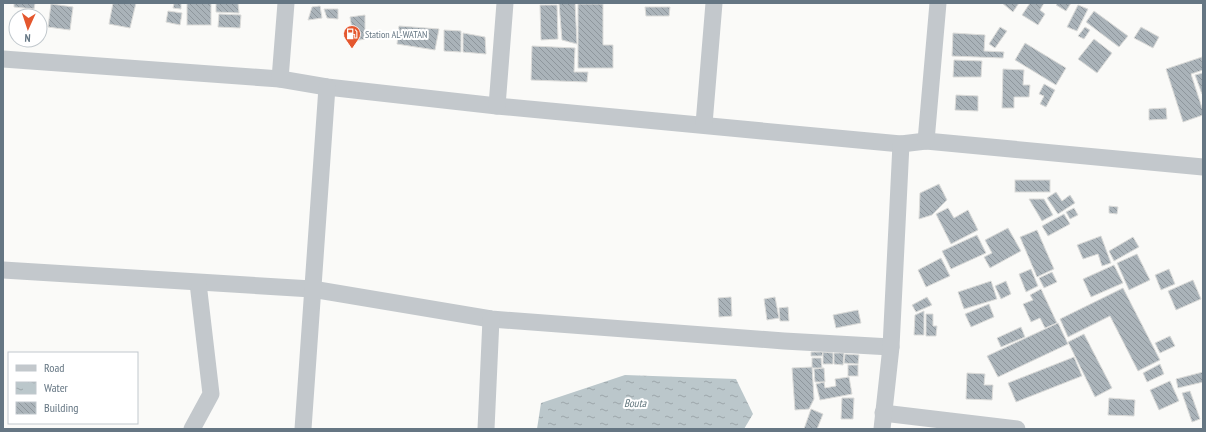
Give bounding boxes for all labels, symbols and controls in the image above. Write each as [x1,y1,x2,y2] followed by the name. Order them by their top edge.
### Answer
[8,8,48,48] north arrow
[342,24,362,49] fuel station icon: Station AL-WATAN
[365,28,427,41] place label: Station AL-WATAN
[24,31,31,45] text: N
[8,352,138,424] legend
[44,360,64,375] text: Road
[44,380,69,395] text: Water
[624,396,647,410] water label: Bouta
[44,400,79,415] text: Building

